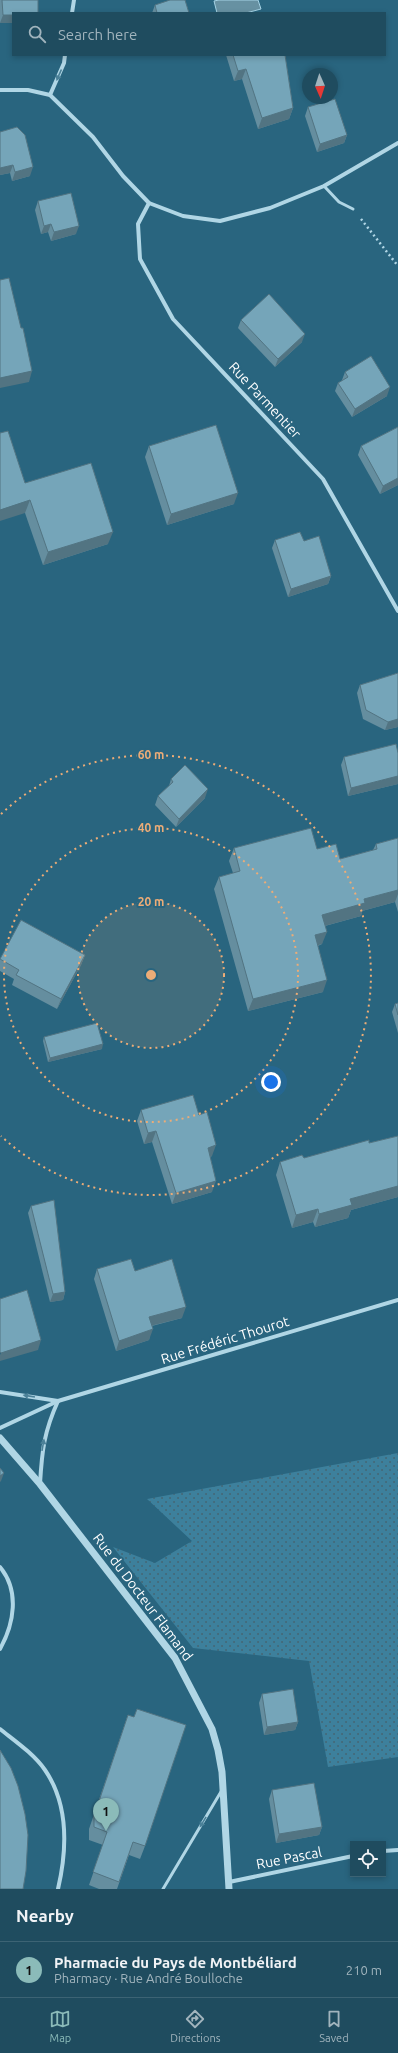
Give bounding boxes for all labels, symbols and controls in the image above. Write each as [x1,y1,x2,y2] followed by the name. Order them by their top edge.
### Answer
[12,12,386,56] search box
[26,23,48,45] icon: search
[58,26,137,43] text: Search here
[302,68,338,104] north arrow
[56,70,62,81] one-way arrow
[226,359,305,442] street label: Rue Parmentier
[138,748,164,761] text: 60 m
[138,821,164,834] text: 40 m
[138,895,164,908] text: 20 m
[144,968,158,982] centre of rings
[261,1072,281,1092] your location
[159,1313,291,1367] street label: Rue Frédéric Thourot
[23,1393,35,1399] one-way arrow
[41,1439,47,1452] one-way arrow
[90,1530,196,1664] street label: Rue du Docteur Flamand
[93,1798,119,1831] pin: 1
[199,1816,206,1828] one-way arrow
[350,1841,386,1877] map controls
[350,1841,386,1877] button: locate
[255,1844,323,1872] street label: Rue Pascal
[16,1906,74,1925] text: Nearby
[54,1954,297,1971] text: Pharmacie du Pays de Montbéliard
[25,1963,33,1977] text: 1
[346,1963,382,1977] text: 210 m
[54,1971,243,1985] text: Pharmacy · Rue André Boulloche
[49,2008,71,2044] tab: Map
[170,2008,221,2044] tab: Directions
[319,2008,349,2044] tab: Saved

